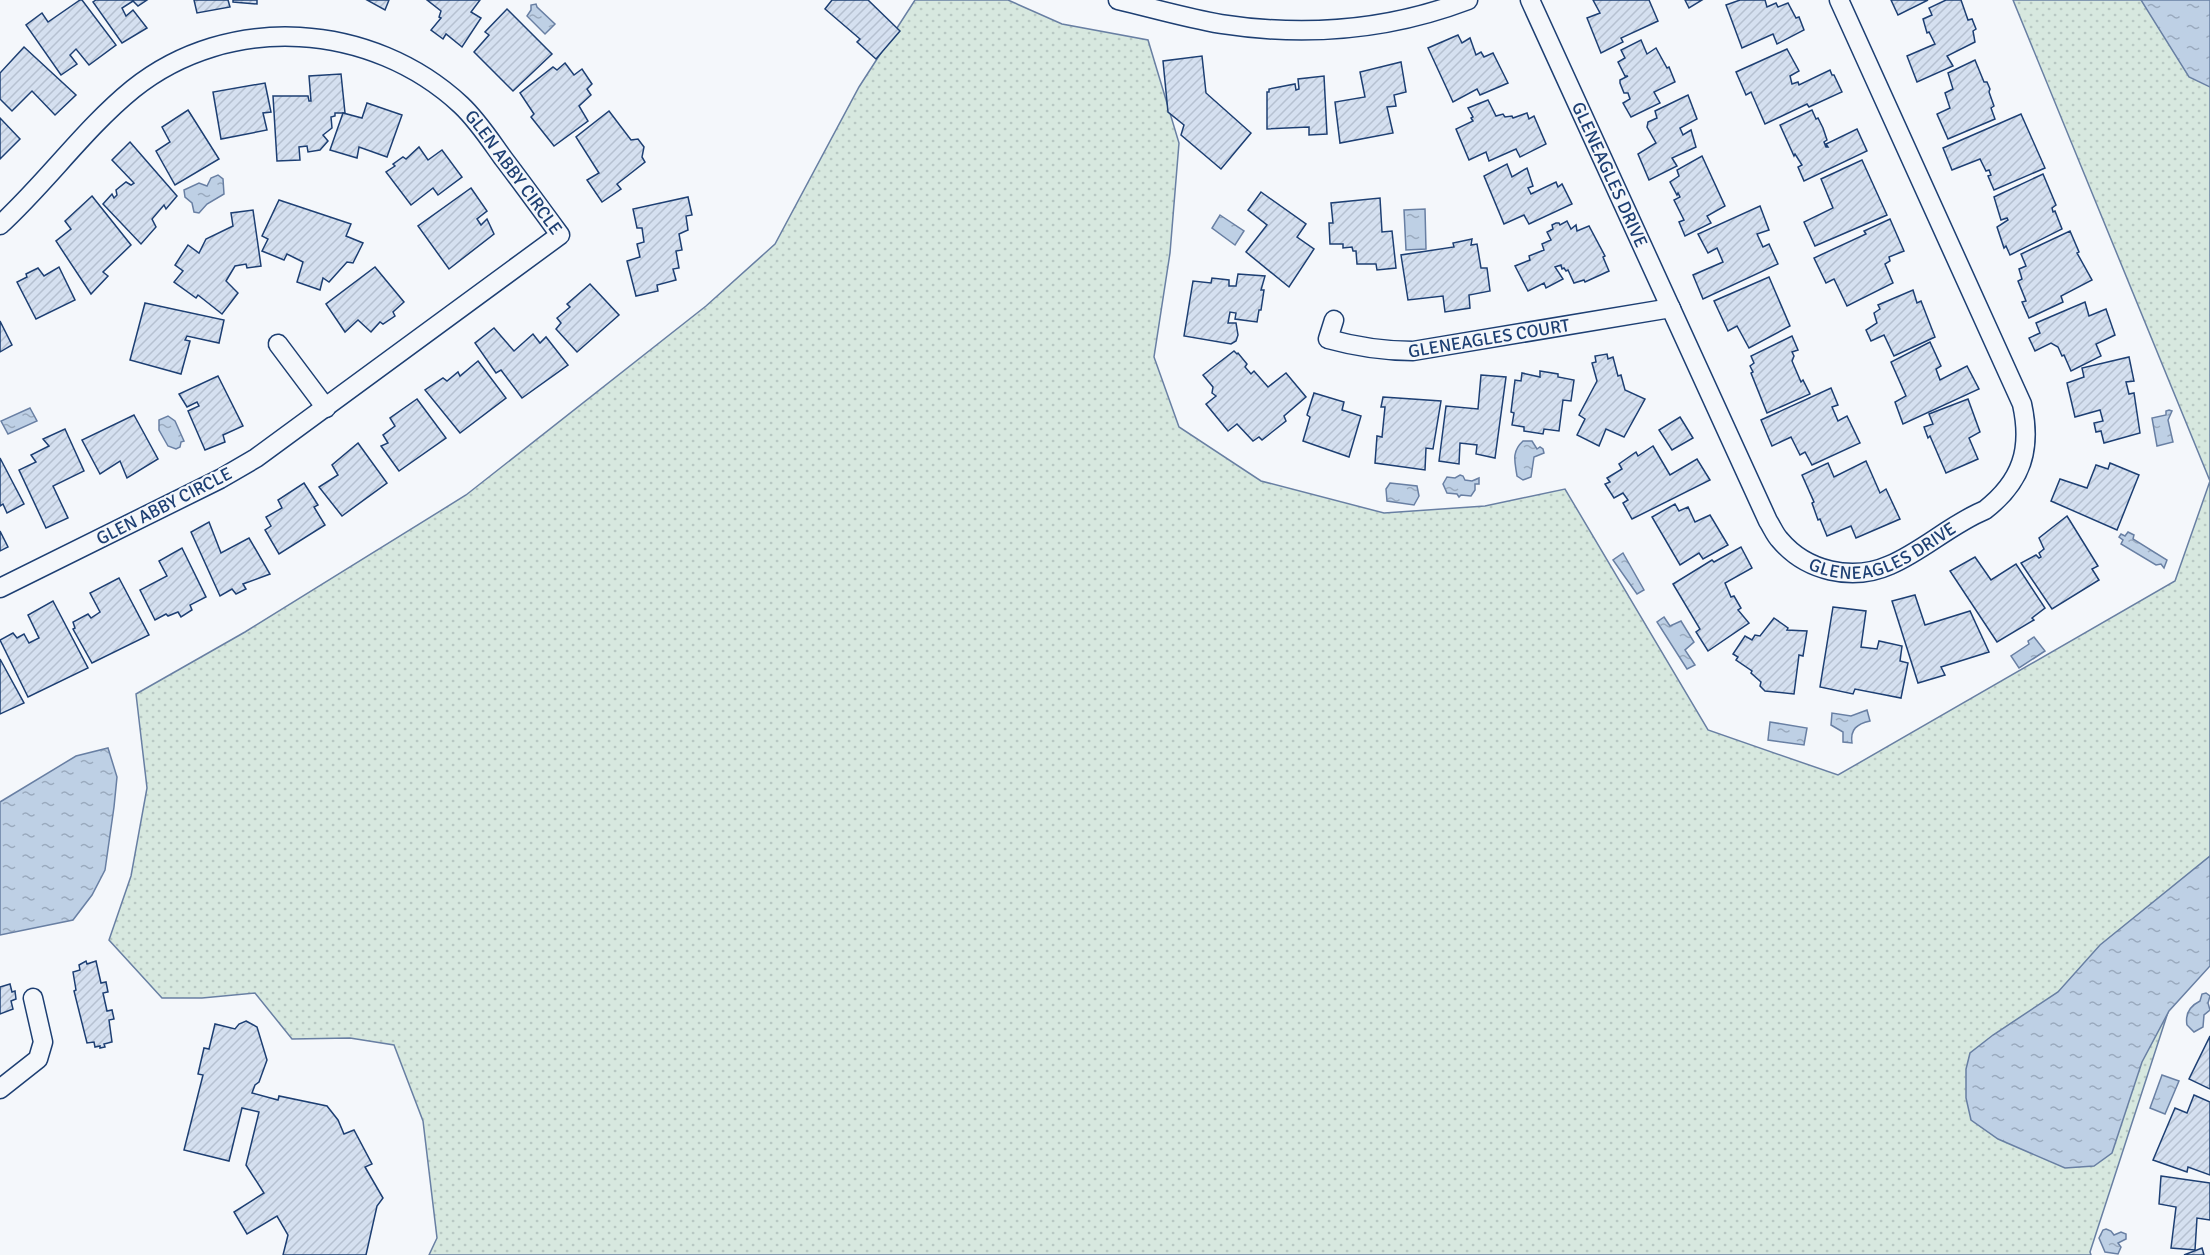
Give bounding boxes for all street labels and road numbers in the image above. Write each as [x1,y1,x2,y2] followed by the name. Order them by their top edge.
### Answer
[1567,98,1653,251] street label: GLENEAGLES DRIVE
[460,105,567,239] street label: GLEN ABBY CIRCLE
[1407,314,1571,363] street label: GLENEAGLES COURT
[92,462,236,550] street label: GLEN ABBY CIRCLE
[1805,517,1960,584] street label: GLENEAGLES DRIVE

